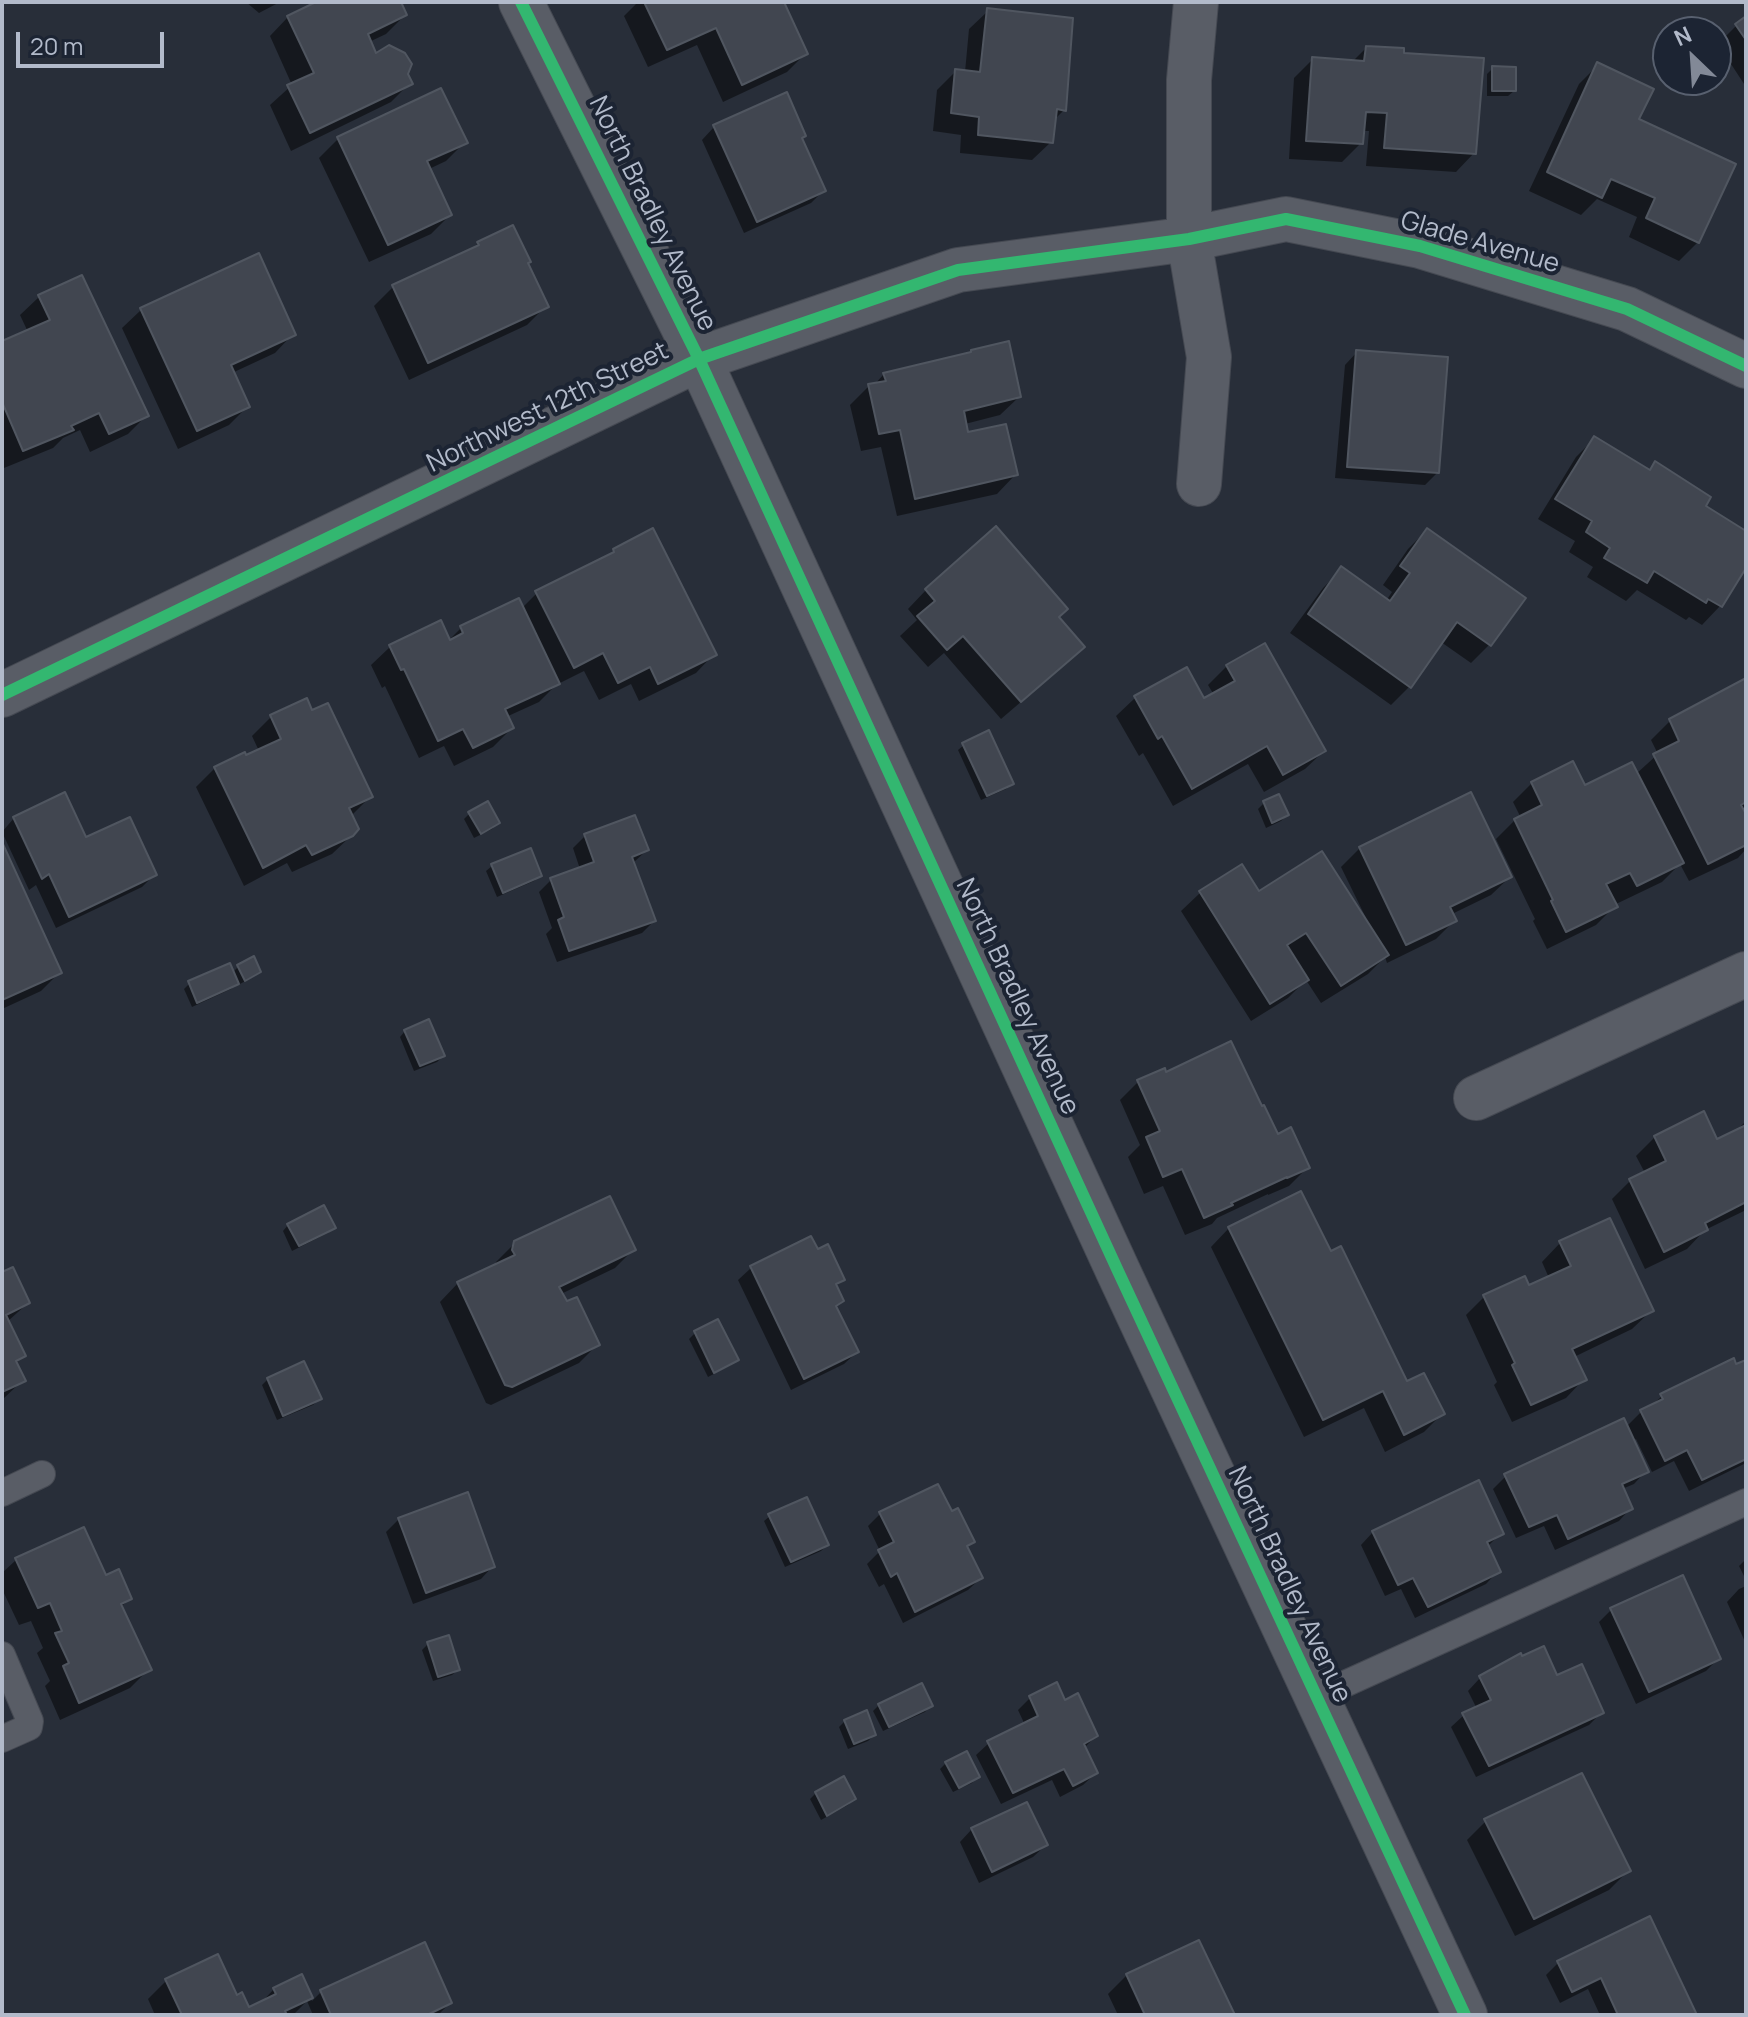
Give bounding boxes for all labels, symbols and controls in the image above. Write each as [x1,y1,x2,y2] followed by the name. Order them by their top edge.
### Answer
[20,16,168,66] scale bar
[1652,16,1732,96] north arrow
[1669,19,1696,53] text: N
[30,29,83,62] text: 20 m
[582,92,722,336] street label: North Bradley Avenue
[1397,205,1563,281] street label: Glade Avenue
[422,336,674,480] street label: Northwest 12th Street
[949,874,1085,1120] street label: North Bradley Avenue
[1221,1462,1357,1708] street label: North Bradley Avenue

